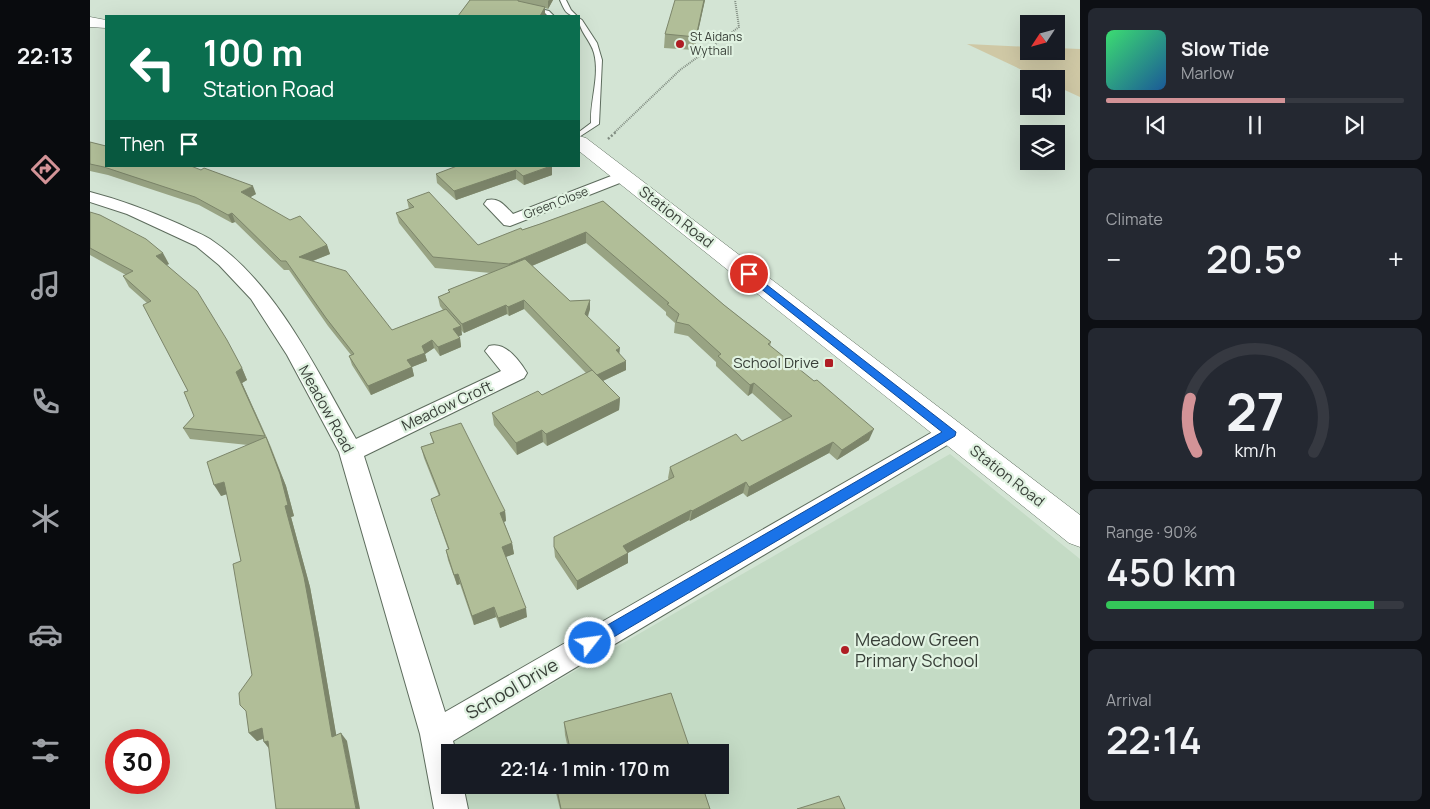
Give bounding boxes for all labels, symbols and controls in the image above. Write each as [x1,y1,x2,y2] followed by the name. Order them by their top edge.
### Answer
[1020,15,1065,60] north arrow
[1020,15,1065,170] map controls
[690,28,742,59] place label: St Aidans Wythall
[203,29,303,77] text: 100 m
[120,35,185,100] icon: left
[1181,36,1269,62] text: Slow Tide
[674,38,686,50] marker: St Aidans Wythall
[17,41,73,71] text: 22:13
[1181,62,1234,84] text: Marlow
[1020,70,1065,115] button: sound
[203,74,334,104] text: Station Road
[1142,111,1170,139] icon: previous
[1241,111,1269,139] icon: pause
[1340,111,1368,139] icon: next
[1020,125,1065,170] button: layers
[175,130,203,158] icon: arrive
[120,131,165,157] text: Then
[28,152,63,187] icon: directions
[635,181,718,252] street label: Station Road
[521,182,591,223] street label: Green Close
[1106,208,1163,230] text: Climate
[1206,232,1303,284] text: 20.5°
[1106,240,1121,278] text: −
[1388,240,1404,278] text: +
[728,253,770,295] pin
[735,260,763,288] icon: arrive
[28,268,63,303] icon: music
[733,352,819,373] place label: School Drive
[823,357,835,369] marker: School Drive
[294,361,359,456] street label: Meadow Road
[398,375,496,436] street label: Meadow Croft
[1226,376,1284,447] text: 27
[28,384,63,419] icon: phone
[1234,438,1276,462] text: km/h
[966,440,1049,511] street label: Station Road
[28,501,63,536] icon: climate
[1106,521,1197,543] text: Range · 90%
[1106,545,1237,597] text: 450 km
[563,616,615,668] position arrow
[28,617,63,652] icon: car
[855,627,979,672] place label: Meadow Green Primary School
[839,644,851,656] marker: Meadow Green Primary School
[461,652,562,724] street label: School Drive
[1106,689,1152,711] text: Arrival
[1106,713,1202,765] text: 22:14
[105,729,170,794] speed limit sign: 30
[28,733,63,768] icon: filters
[501,756,669,782] text: 22:14 · 1 min · 170 m

